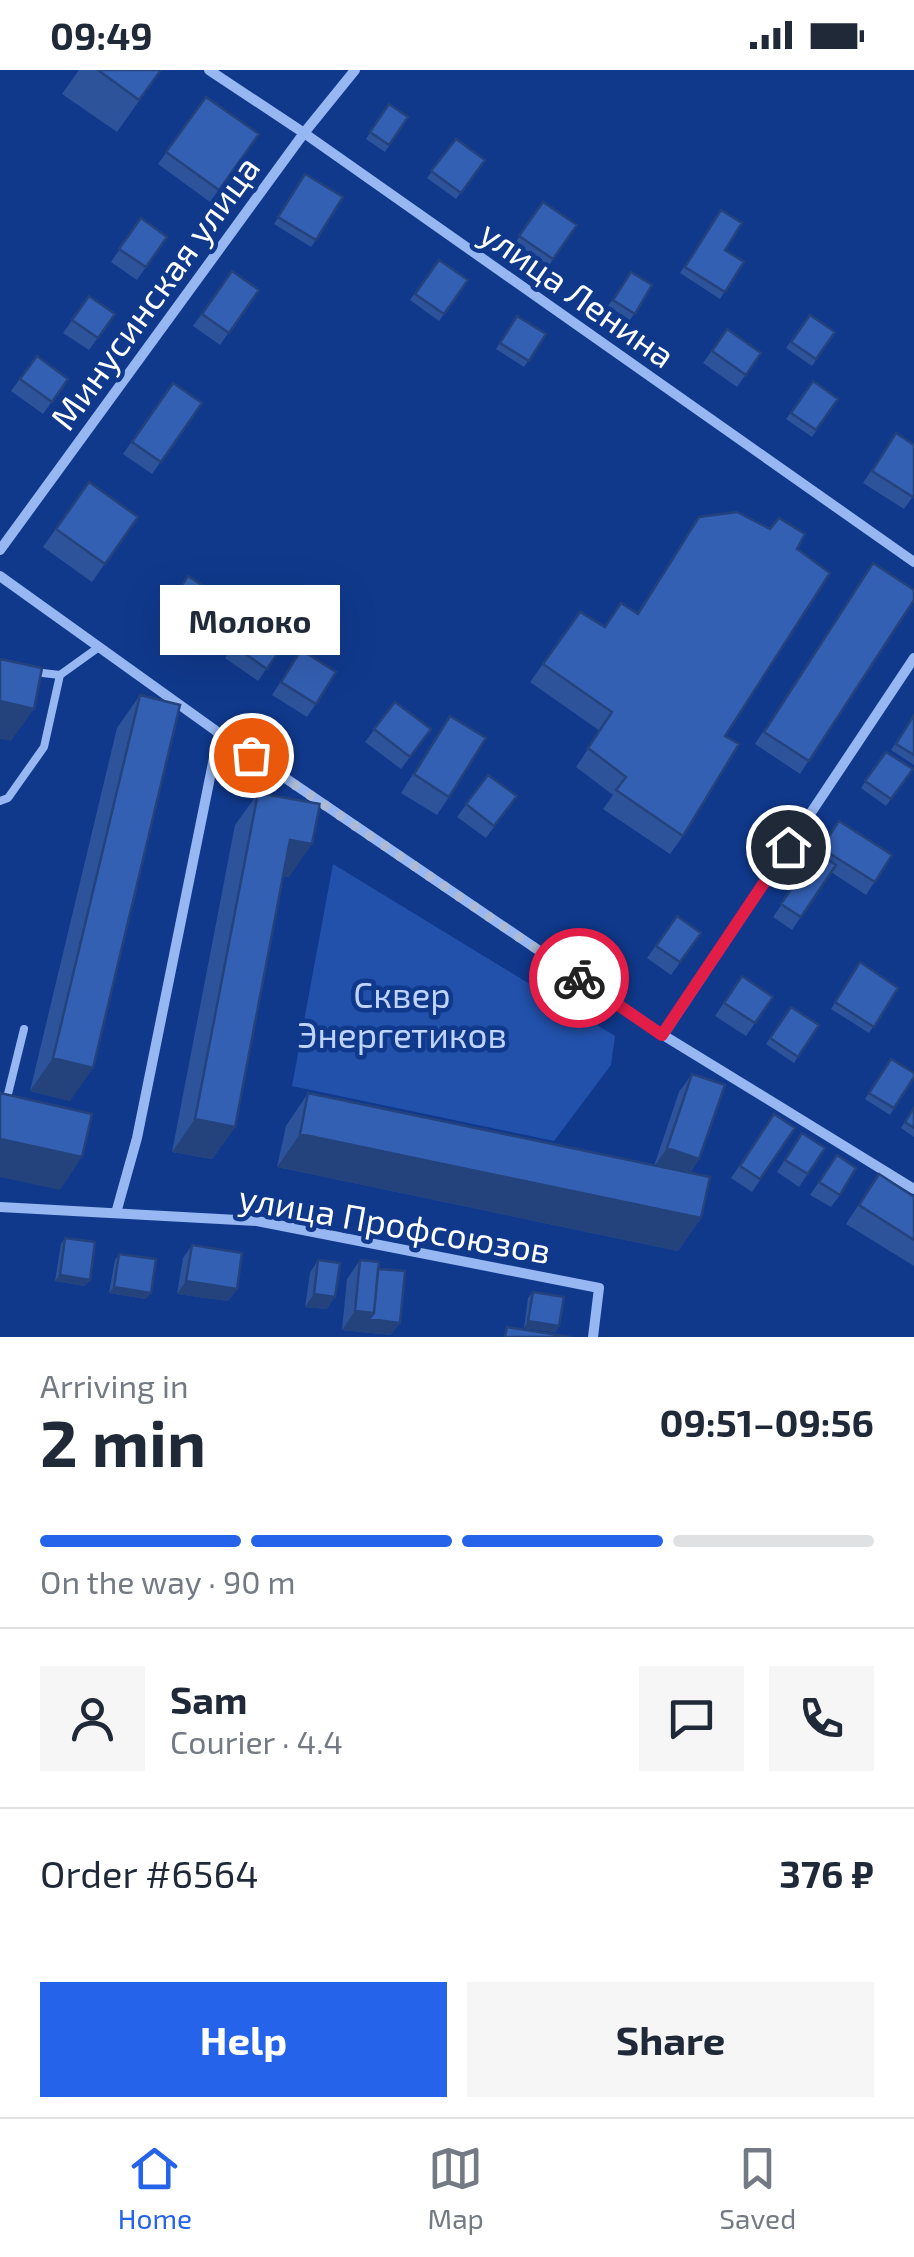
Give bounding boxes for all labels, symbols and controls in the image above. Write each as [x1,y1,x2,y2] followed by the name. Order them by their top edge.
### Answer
[50,12,153,58] text: 09:49
[41,147,268,438] street label: Минусинская улица
[472,210,683,376] street label: улица Ленина
[161,585,341,655] callout: Молоко
[189,601,311,639] text: Молоко
[209,713,294,798] pin
[224,728,279,783] icon: bag
[746,805,831,890] pin
[761,820,816,875] icon: home
[529,928,629,1028] courier
[552,951,607,1006] icon: bike
[297,973,507,1055] park label: Сквер Энергетиков
[236,1175,554,1272] street label: улица Профсоюзов
[40,1366,189,1404] text: Arriving in
[660,1399,874,1445] text: 09:51–09:56
[40,1402,206,1480] text: 2 min
[40,1562,296,1600] text: On the way · 90 m
[40,1666,145,1771] button: person
[639,1666,744,1771] button: chat
[769,1666,874,1771] button: phone
[170,1676,247,1722] text: Sam
[170,1722,343,1760] text: Courier · 4.4
[40,1850,259,1896] text: Order #6564
[779,1850,874,1896] text: 376 ₽
[40,1982,447,2097] button: Help
[467,1982,874,2097] button: Share
[118,2141,192,2235] tab: Home
[428,2141,484,2235] tab: Map
[719,2141,796,2235] tab: Saved

